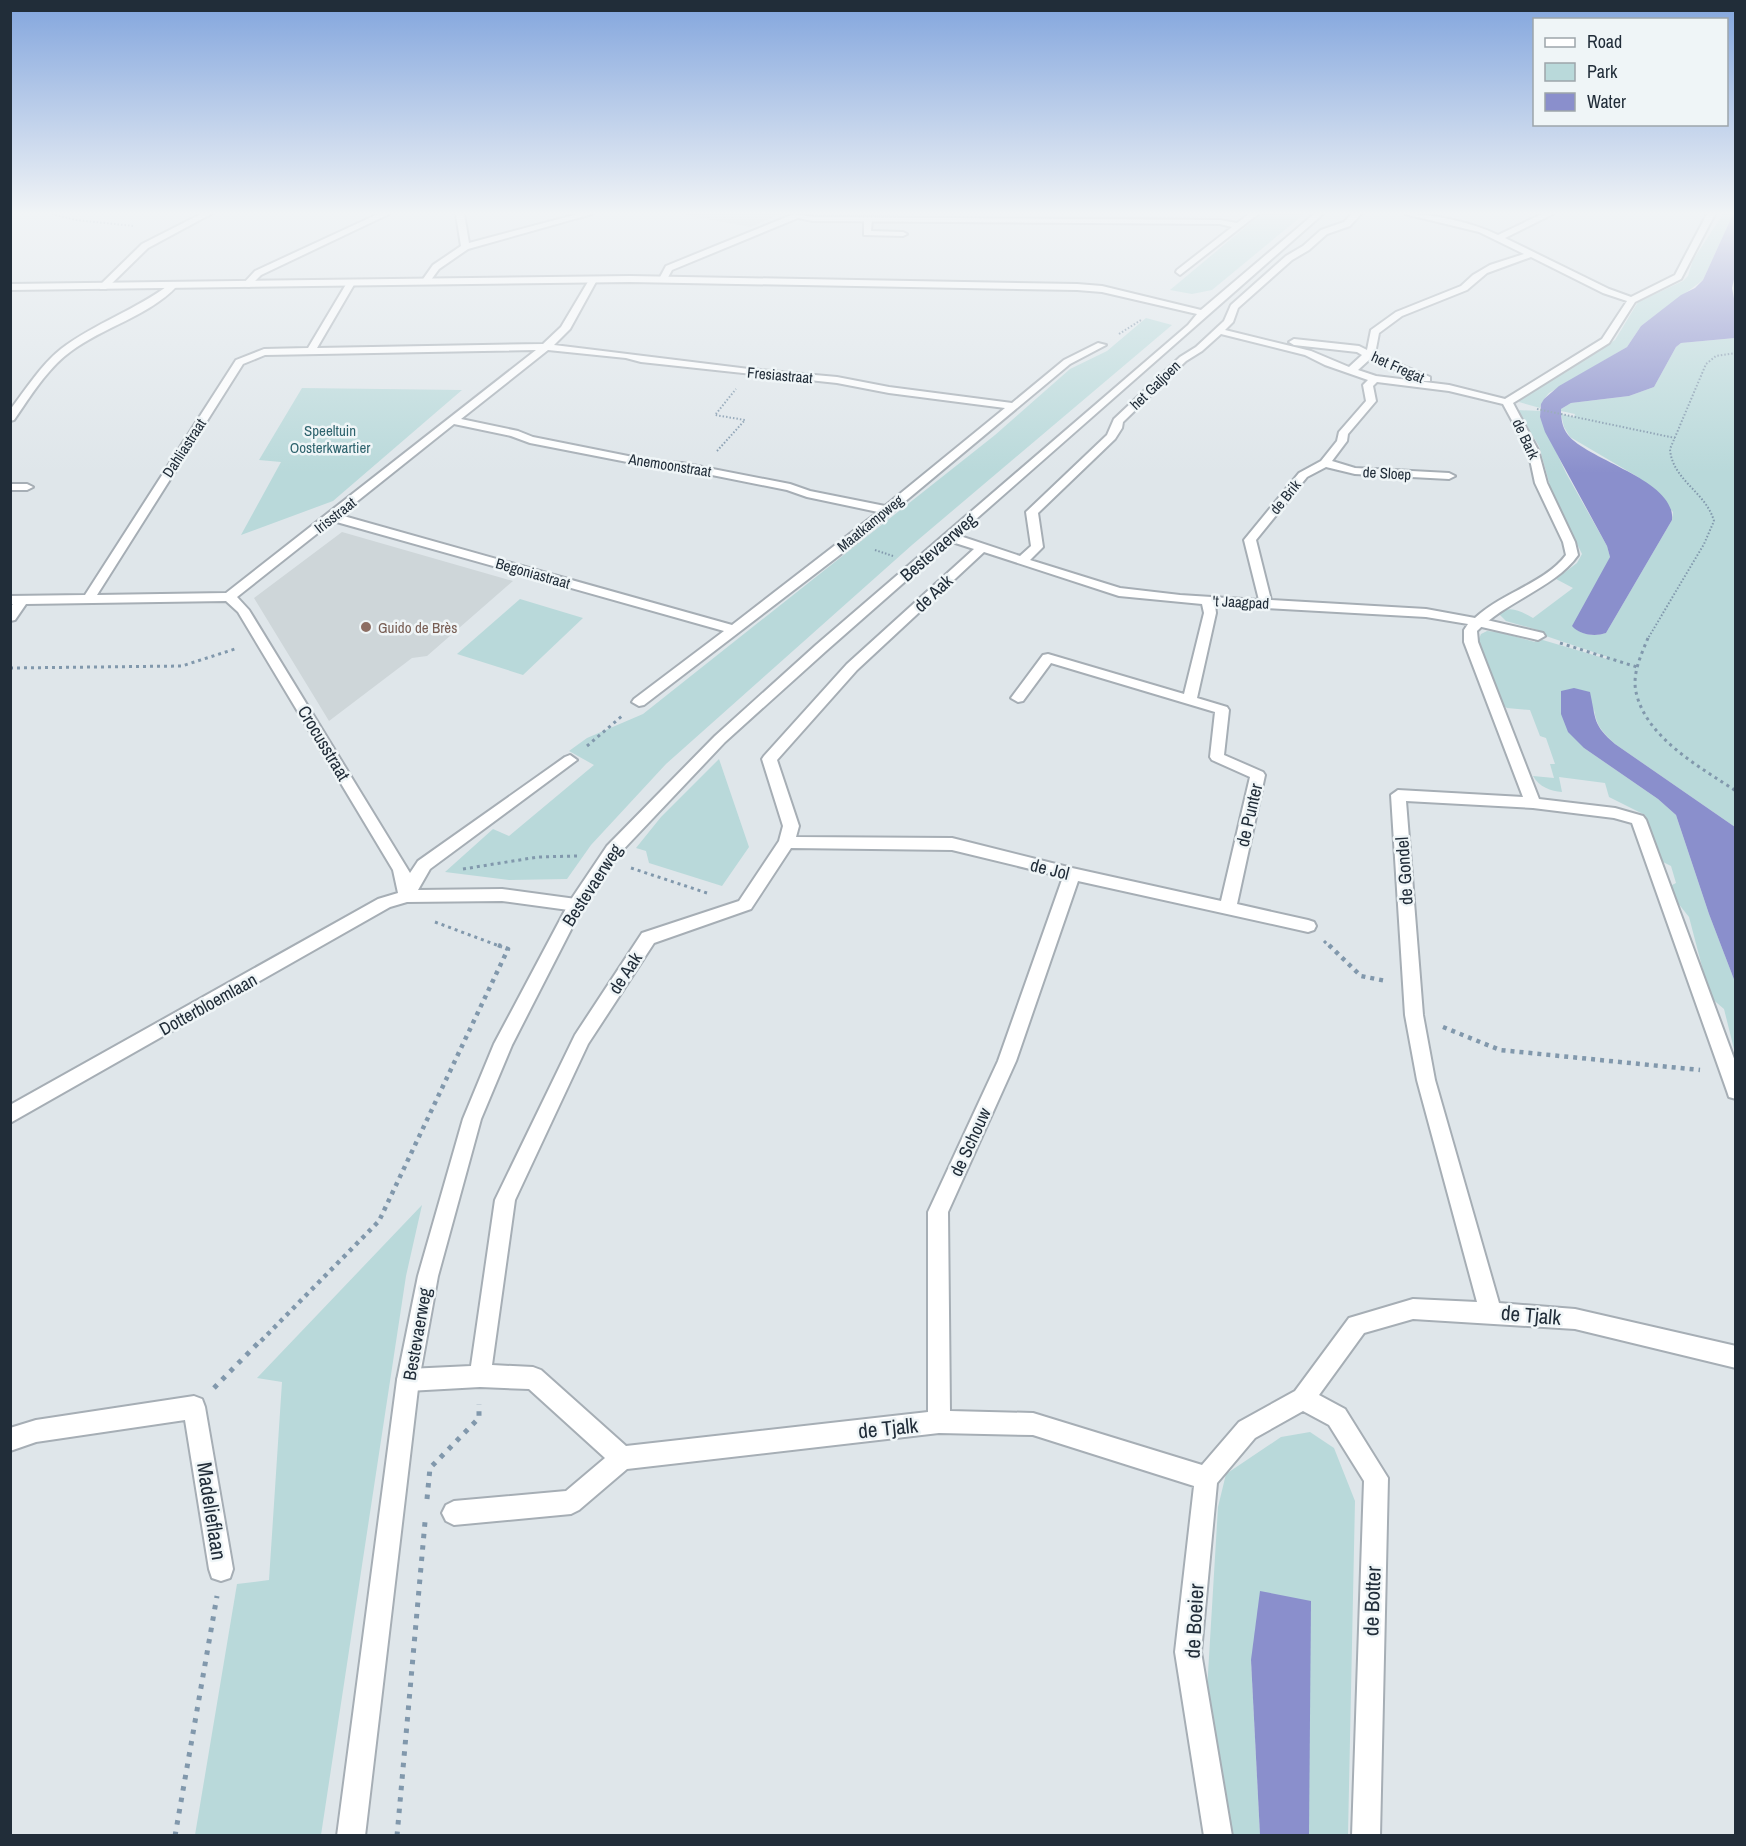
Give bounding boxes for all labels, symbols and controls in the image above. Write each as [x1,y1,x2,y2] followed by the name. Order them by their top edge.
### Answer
[1533,18,1728,126] legend
[1587,29,1622,54] text: Road
[1587,59,1618,84] text: Park
[1587,89,1626,114] text: Water
[1368,346,1428,388] street label: het Fregat
[1125,356,1185,414] street label: het Galjoen
[746,362,814,388] street label: Fresiastraat
[157,414,211,482] street label: Dahliastraat
[1508,415,1545,463] street label: de Bark
[290,420,370,458] park label: Speeltuin Oosterkwartier
[626,448,713,482] street label: Anemoonstraat
[1362,461,1412,485] street label: de Sloep
[1265,475,1306,519] street label: de Brik
[832,490,908,556] street label: Maatkampweg
[310,492,361,538] street label: Irisstraat
[895,506,982,587] street label: Bestevaerweg
[493,552,573,594] street label: Begoniastraat
[908,568,958,618] street label: de Aak
[1212,590,1270,614] street label: 't Jaagpad
[378,617,457,638] place label: Guido de Brès
[359,620,373,634] marker: Guido de Brès
[292,701,356,785] street label: Crocusstraat
[1230,781,1268,849] street label: de Punter
[1389,836,1419,906] street label: de Gondel
[556,838,628,931] street label: Bestevaerweg
[1028,852,1072,886] street label: de Jol
[602,947,648,999] street label: de Aak
[155,967,261,1041] street label: Dotterbloemlaan
[943,1103,997,1180] street label: de Schouw
[397,1285,438,1382] street label: Bestevaerweg
[1500,1298,1563,1332] street label: de Tjalk
[857,1410,920,1446] street label: de Tjalk
[190,1460,234,1562] street label: Madelieflaan
[1356,1565,1388,1636] street label: de Botter
[1178,1583,1210,1659] street label: de Boeier

